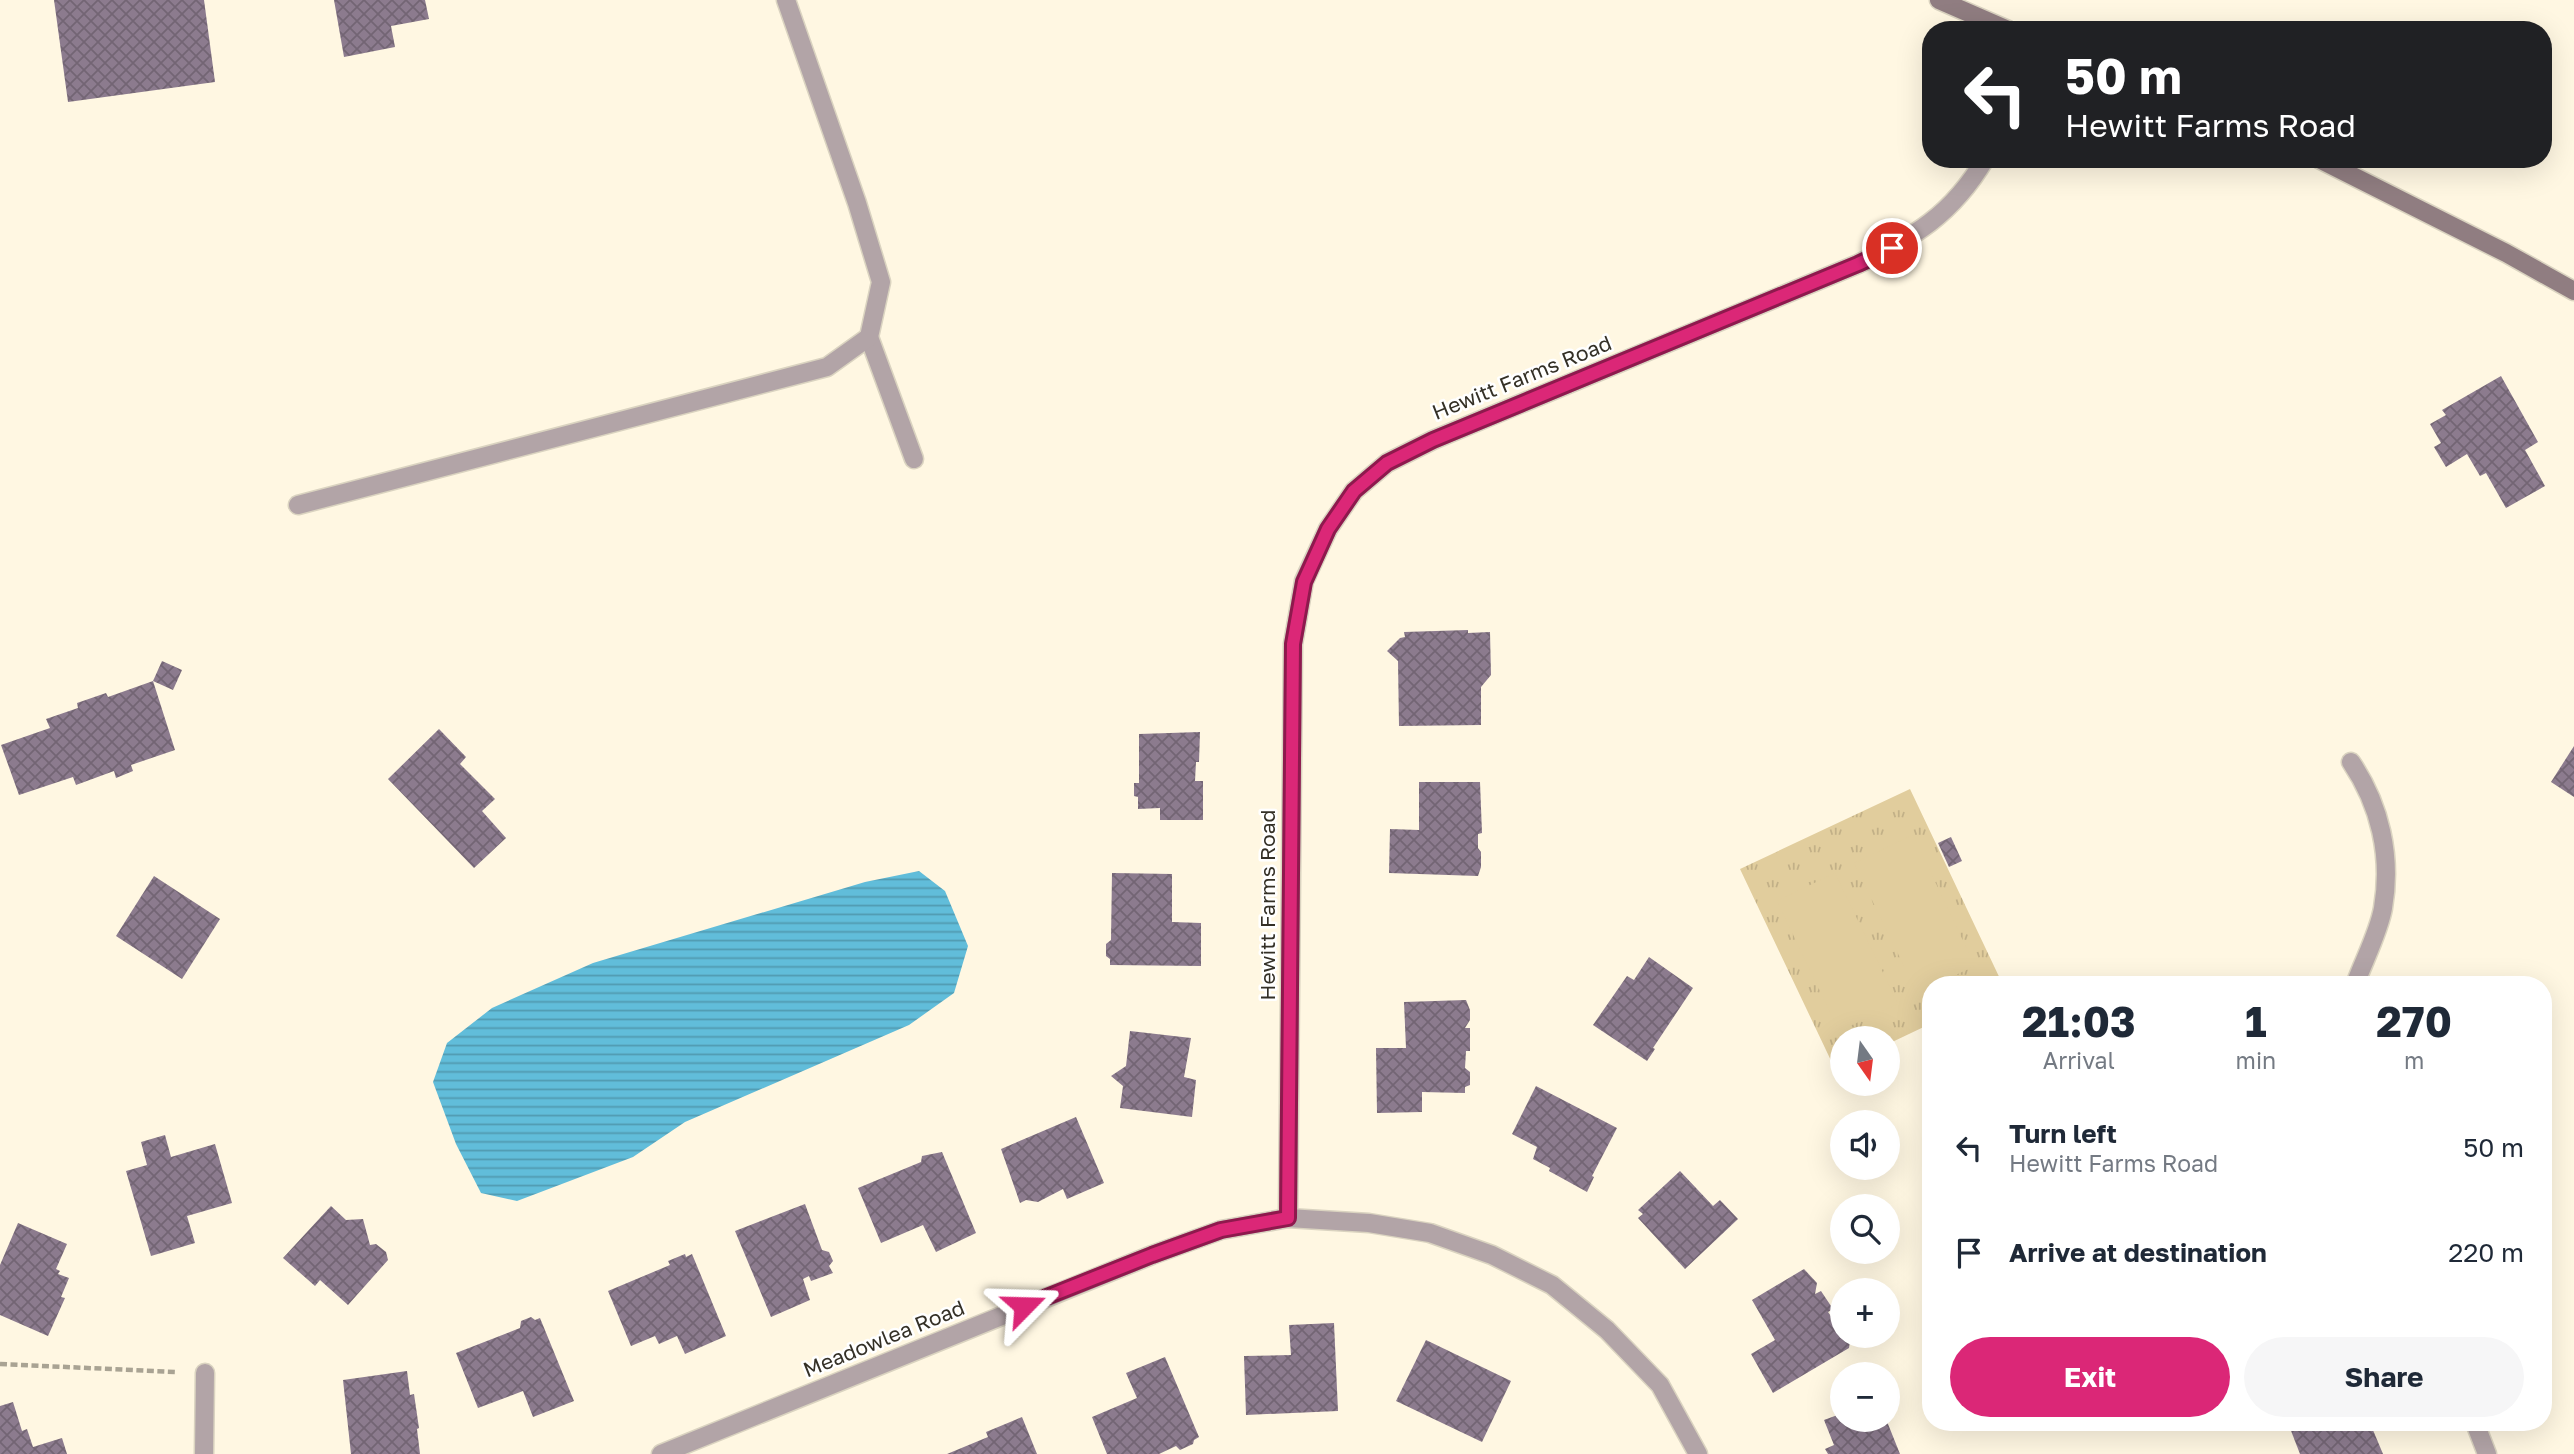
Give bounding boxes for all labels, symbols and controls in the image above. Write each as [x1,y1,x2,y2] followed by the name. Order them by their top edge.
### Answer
[2065,46,2182,105] text: 50 m
[1950,49,2041,140] icon: left
[2065,106,2356,144] text: Hewitt Farms Road
[1862,218,1922,278] pin
[1873,229,1911,267] icon: arrive
[1428,329,1615,425] street label: Hewitt Farms Road
[1254,810,1280,1000] street label: Hewitt Farms Road
[2022,996,2136,1046] text: 21:03
[2245,996,2267,1046] text: 1
[2376,996,2452,1046] text: 270
[1830,1026,1900,1096] north arrow
[1830,1026,1900,1432] map controls
[2043,1046,2115,1074] text: Arrival
[2236,1046,2276,1074] text: min
[2404,1046,2424,1074] text: m
[1830,1110,1900,1180] button: sound
[2009,1118,2117,1149] text: Turn left
[1950,1129,1988,1167] icon: left
[2463,1132,2524,1163] text: 50 m
[2009,1149,2218,1177] text: Hewitt Farms Road
[1830,1194,1900,1264] button: search
[1950,1234,1988,1272] icon: arrive
[2009,1237,2267,1268] text: Arrive at destination
[2448,1237,2524,1268] text: 220 m
[987,1269,1061,1343] position arrow
[1830,1278,1900,1348] button: +
[799,1294,968,1382] street label: Meadowlea Road
[1950,1337,2230,1417] button: Exit
[2244,1337,2524,1417] button: Share
[1830,1362,1900,1432] button: −

